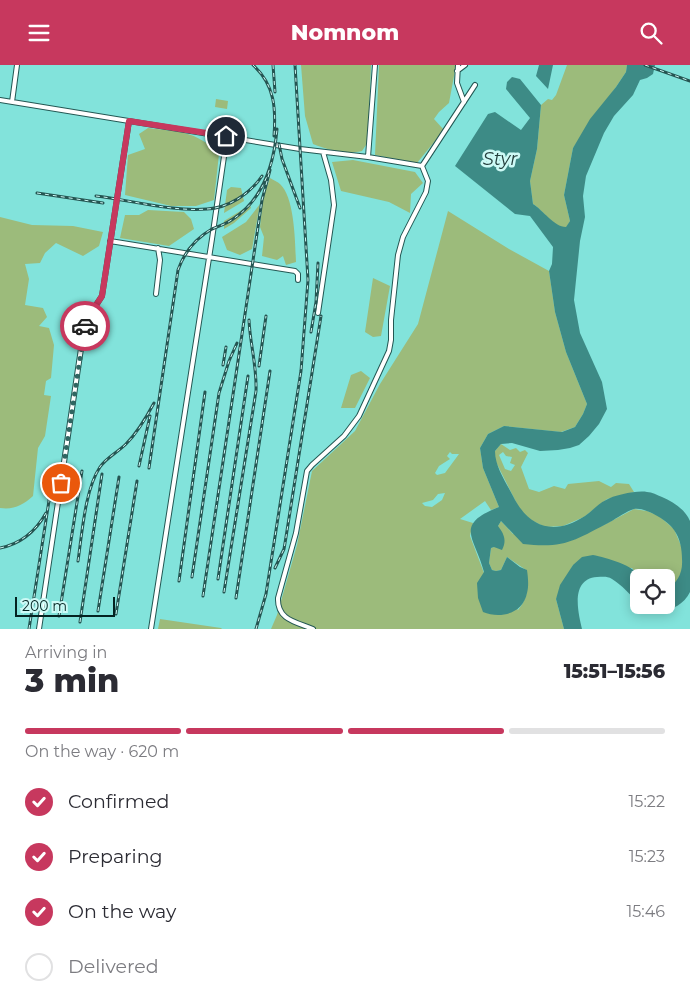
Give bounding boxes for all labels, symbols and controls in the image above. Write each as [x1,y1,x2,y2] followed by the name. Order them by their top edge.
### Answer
[25,19,53,47] icon: menu
[291,19,399,46] text: Nomnom
[637,19,665,47] icon: search
[205,115,247,157] pin
[212,122,240,150] icon: home
[483,148,518,170] water label: Styr
[60,301,110,351] courier
[71,312,99,340] icon: car
[40,462,82,504] pin
[47,469,75,497] icon: bag
[630,569,675,614] map controls
[630,569,675,614] button: locate
[15,594,115,617] scale bar
[22,597,67,615] text: 200 m
[25,643,107,662] text: Arriving in
[564,660,665,683] text: 15:51–15:56
[25,661,119,700] text: 3 min
[25,742,179,761] text: On the way · 620 m
[25,788,53,816] icon: check
[68,790,169,813] text: Confirmed
[629,792,665,811] text: 15:22
[25,843,53,871] icon: check
[68,845,163,868] text: Preparing
[629,847,665,866] text: 15:23
[25,898,53,926] icon: check
[68,900,176,923] text: On the way
[626,902,665,921] text: 15:46
[68,955,159,978] text: Delivered

